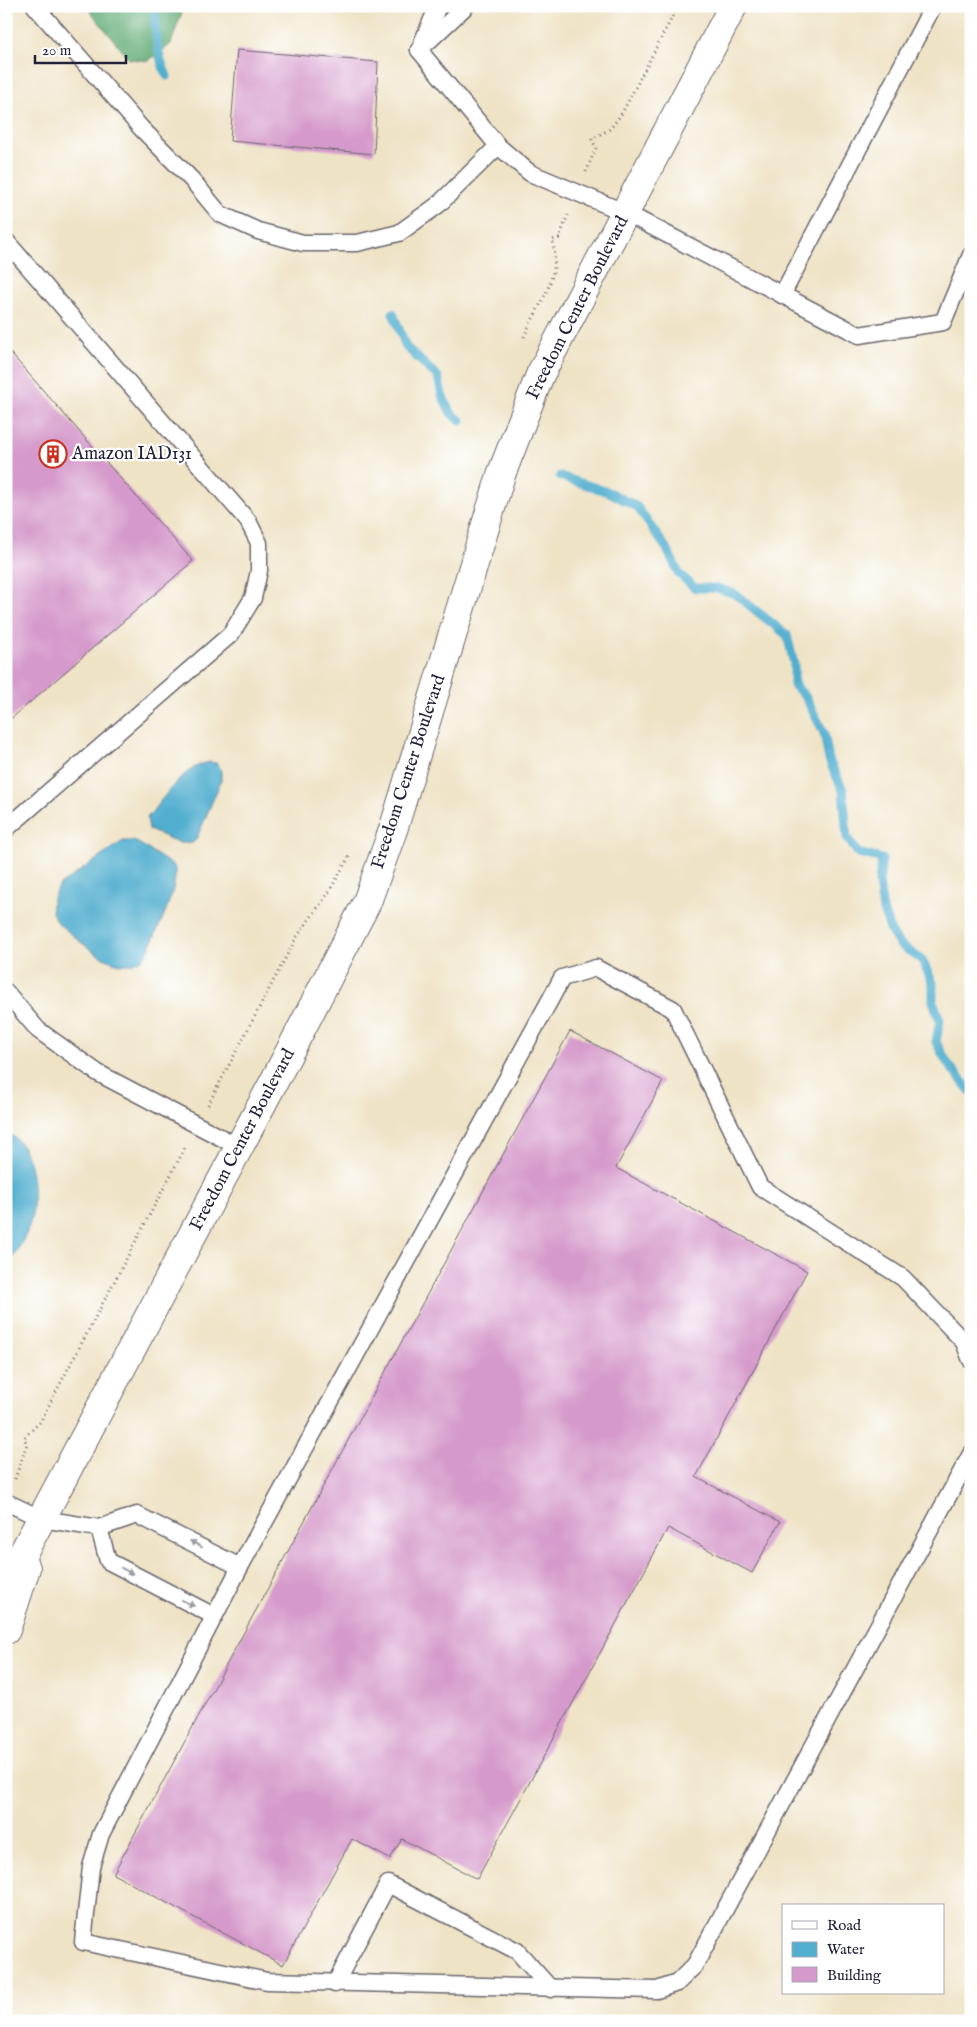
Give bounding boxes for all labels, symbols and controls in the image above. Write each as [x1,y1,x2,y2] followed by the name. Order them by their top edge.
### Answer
[35,32,126,64] scale bar
[42,41,72,60] text: 20 m
[522,212,635,404] street label: Freedom Center Boulevard
[38,439,68,469] building icon: Amazon IAD131
[71,443,192,466] place label: Amazon IAD131
[367,672,451,872] street label: Freedom Center Boulevard
[185,1045,301,1235] street label: Freedom Center Boulevard
[189,1540,204,1548] one-way arrow
[121,1567,134,1576] one-way arrow
[181,1599,195,1607] one-way arrow
[782,1904,944,1994] legend
[827,1916,862,1935] text: Road
[827,1940,865,1959] text: Water
[827,1966,882,1985] text: Building

